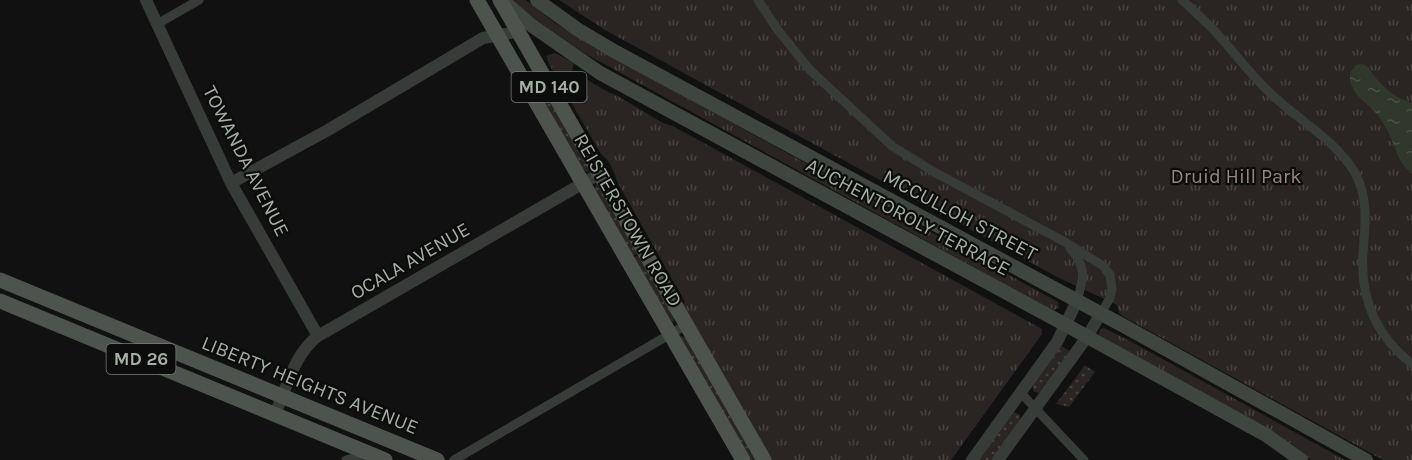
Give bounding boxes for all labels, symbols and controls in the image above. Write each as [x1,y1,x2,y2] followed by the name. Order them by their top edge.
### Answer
[512,72,586,102] road number: MD 140
[198,82,294,240] street label: TOWANDA AVENUE
[569,129,687,311] street label: REISTERSTOWN ROAD
[802,153,1014,281] street label: AUCHENTOROLY TERRACE
[879,165,1041,265] street label: MCCULLOH STREET
[1171,165,1301,188] park label: Druid Hill Park
[346,218,474,304] street label: OCALA AVENUE
[198,331,422,439] street label: LIBERTY HEIGHTS AVENUE
[106,344,176,374] road number: MD 26

